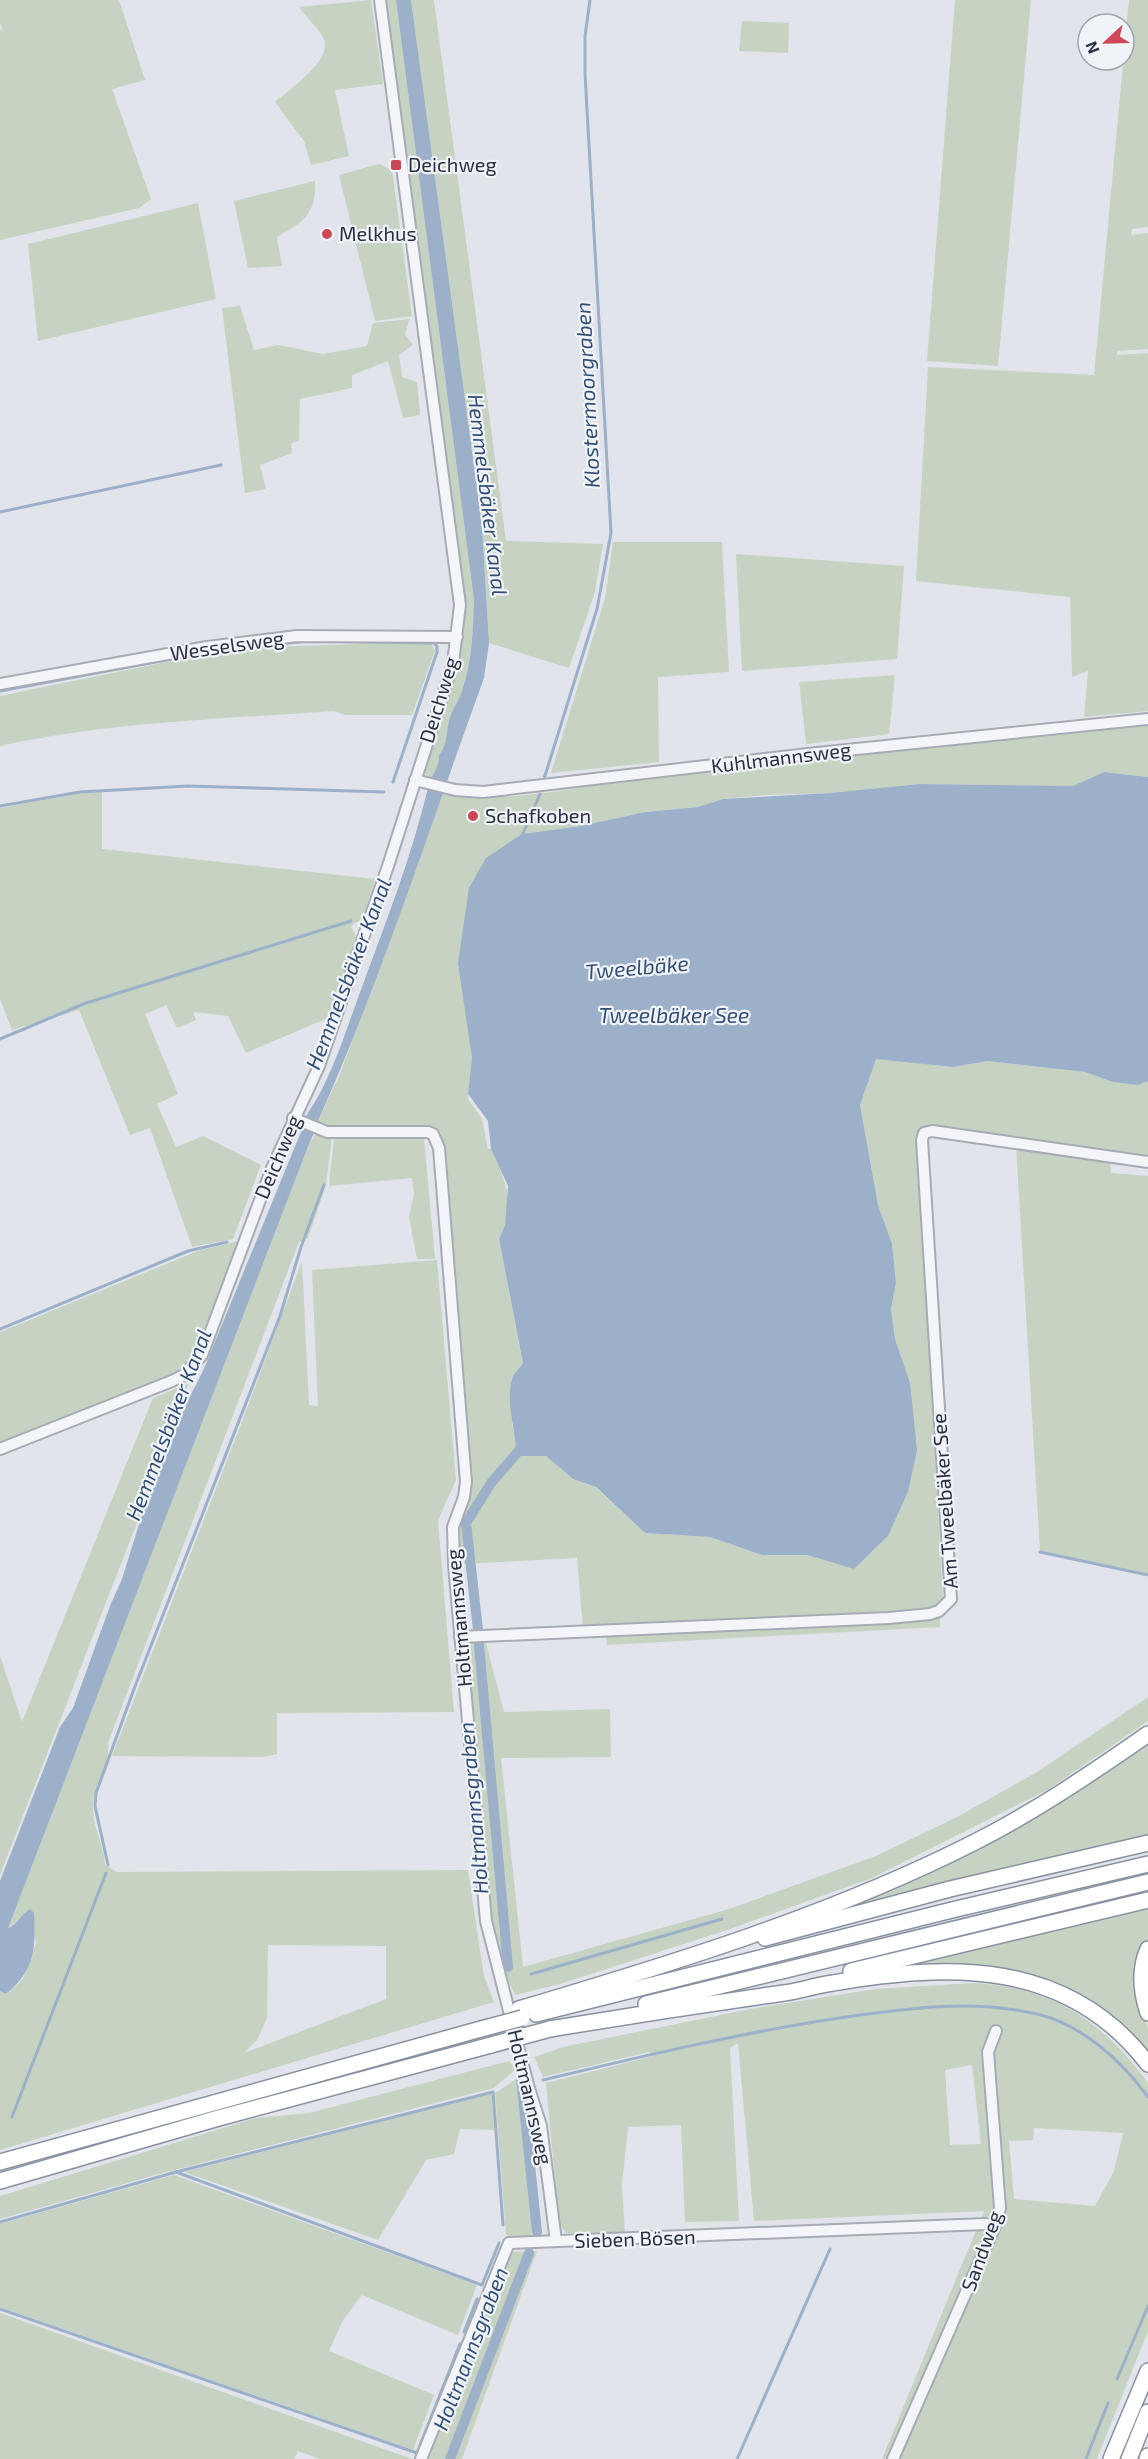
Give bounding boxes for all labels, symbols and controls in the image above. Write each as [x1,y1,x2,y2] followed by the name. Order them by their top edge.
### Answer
[1076,12,1136,72] north arrow
[1081,39,1103,57] text: N
[408,152,497,176] place label: Deichweg
[389,158,403,172] marker: Deichweg
[339,221,417,245] place label: Melkhus
[320,227,334,241] marker: Melkhus
[569,301,604,489] water label: Klostermoorgraben
[464,392,513,597] water label: Hemmelsbäker Kanal
[168,625,285,665] street label: Wesselsweg
[414,654,462,746] street label: Deichweg
[709,737,852,778] street label: Kuhlmannsweg
[485,803,591,827] place label: Schafkoben
[466,809,480,823] marker: Schafkoben
[300,874,396,1073] water label: Hemmelsbäker Kanal
[584,950,690,983] water label: Tweelbäke
[599,1002,749,1027] water label: Tweelbäker See
[249,1111,305,1202] street label: Deichweg
[120,1325,216,1524] water label: Hemmelsbäker Kanal
[926,1413,962,1590] street label: Am Tweelbäker See
[440,1548,476,1688] street label: Holtmannsweg
[453,1721,492,1895] water label: Holtmannsgraben
[504,2027,558,2167] street label: Holtmannsweg
[955,2207,1007,2294] street label: Sandweg
[574,2224,696,2252] street label: Sieben Bösen
[427,2263,512,2434] water label: Holtmannsgraben

